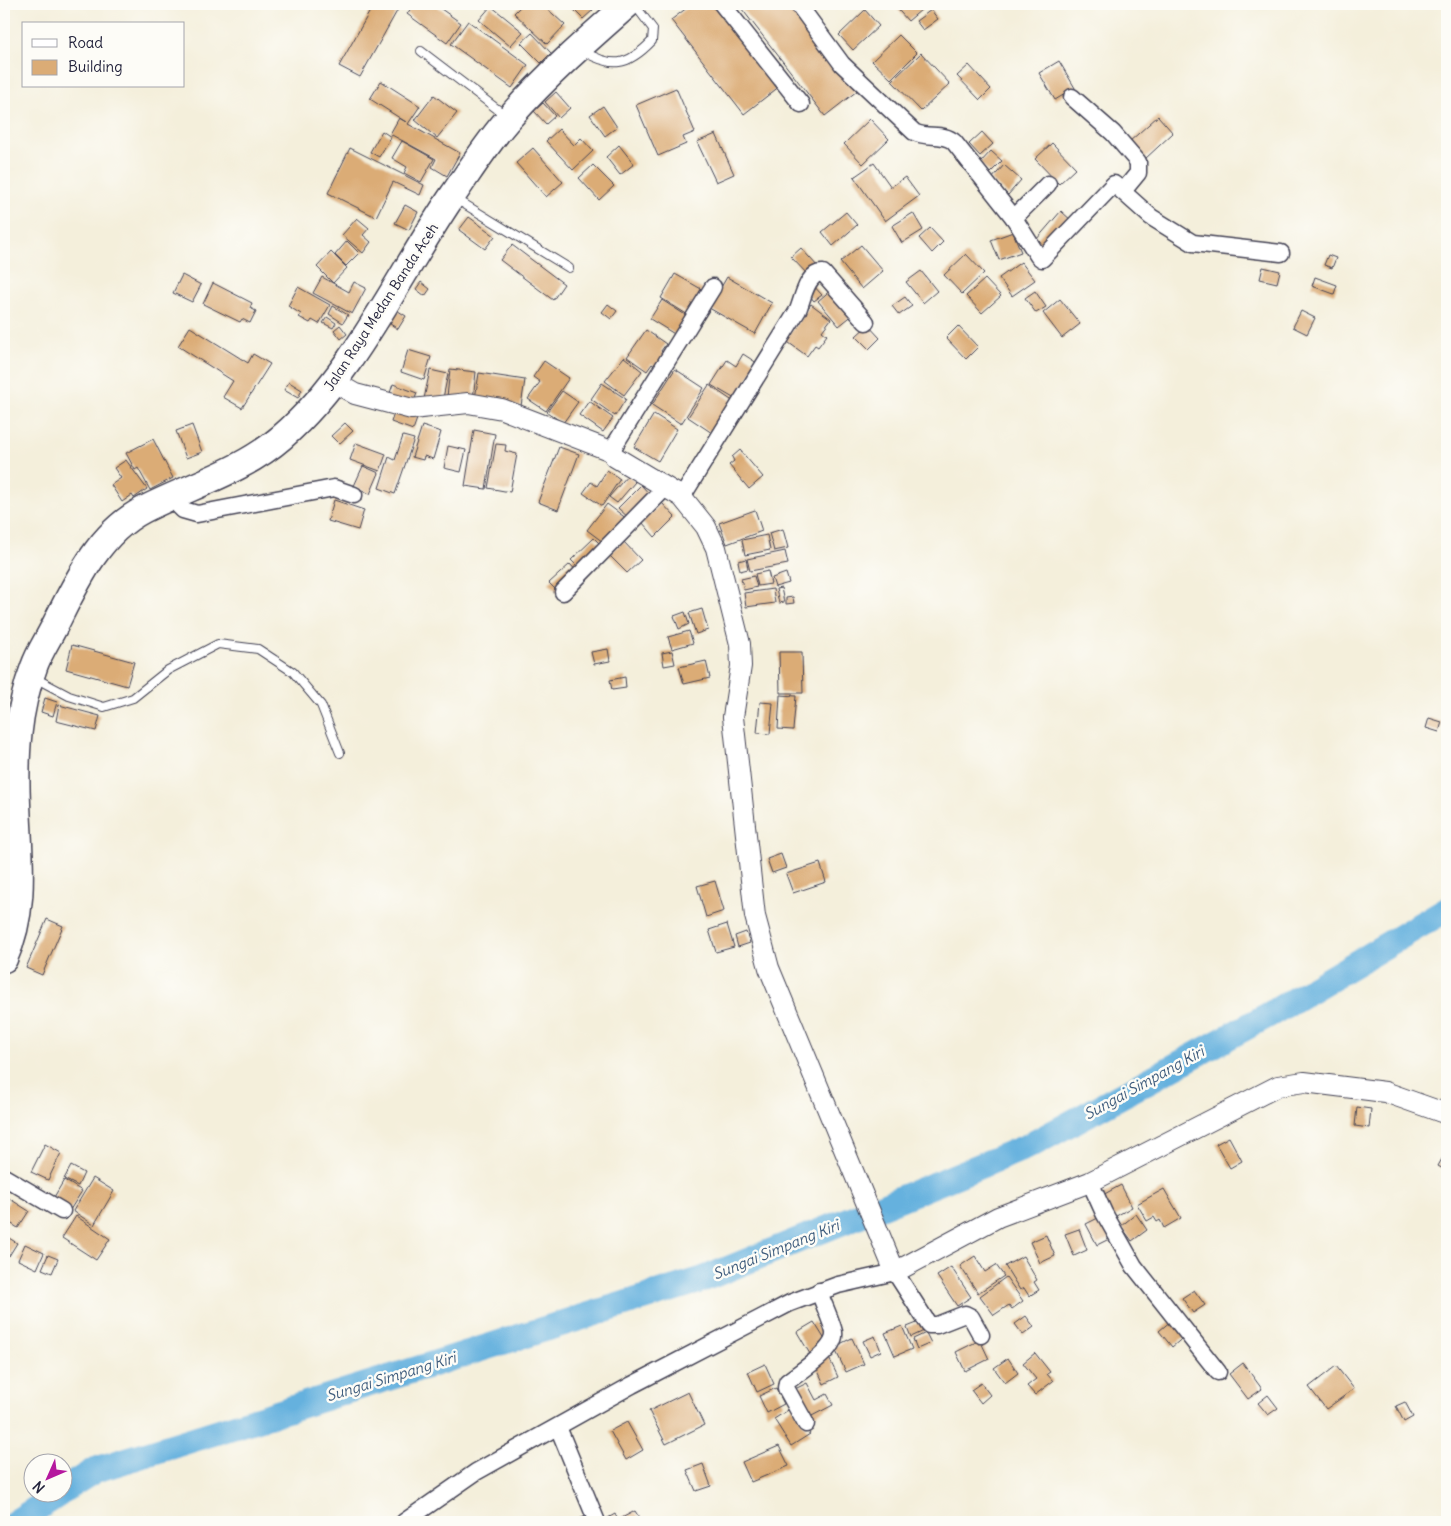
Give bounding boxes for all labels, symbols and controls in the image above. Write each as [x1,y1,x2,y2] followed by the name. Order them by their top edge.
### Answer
[22,22,185,88] legend
[68,33,103,52] text: Road
[68,57,123,76] text: Building
[320,220,442,394] street label: Jalan Raya Medan Banda Aceh
[1080,1041,1209,1123] water label: Sungai Simpang Kiri
[710,1215,843,1284] water label: Sungai Simpang Kiri
[324,1347,459,1405] water label: Sungai Simpang Kiri
[22,1454,72,1504] north arrow
[29,1477,49,1497] text: N

